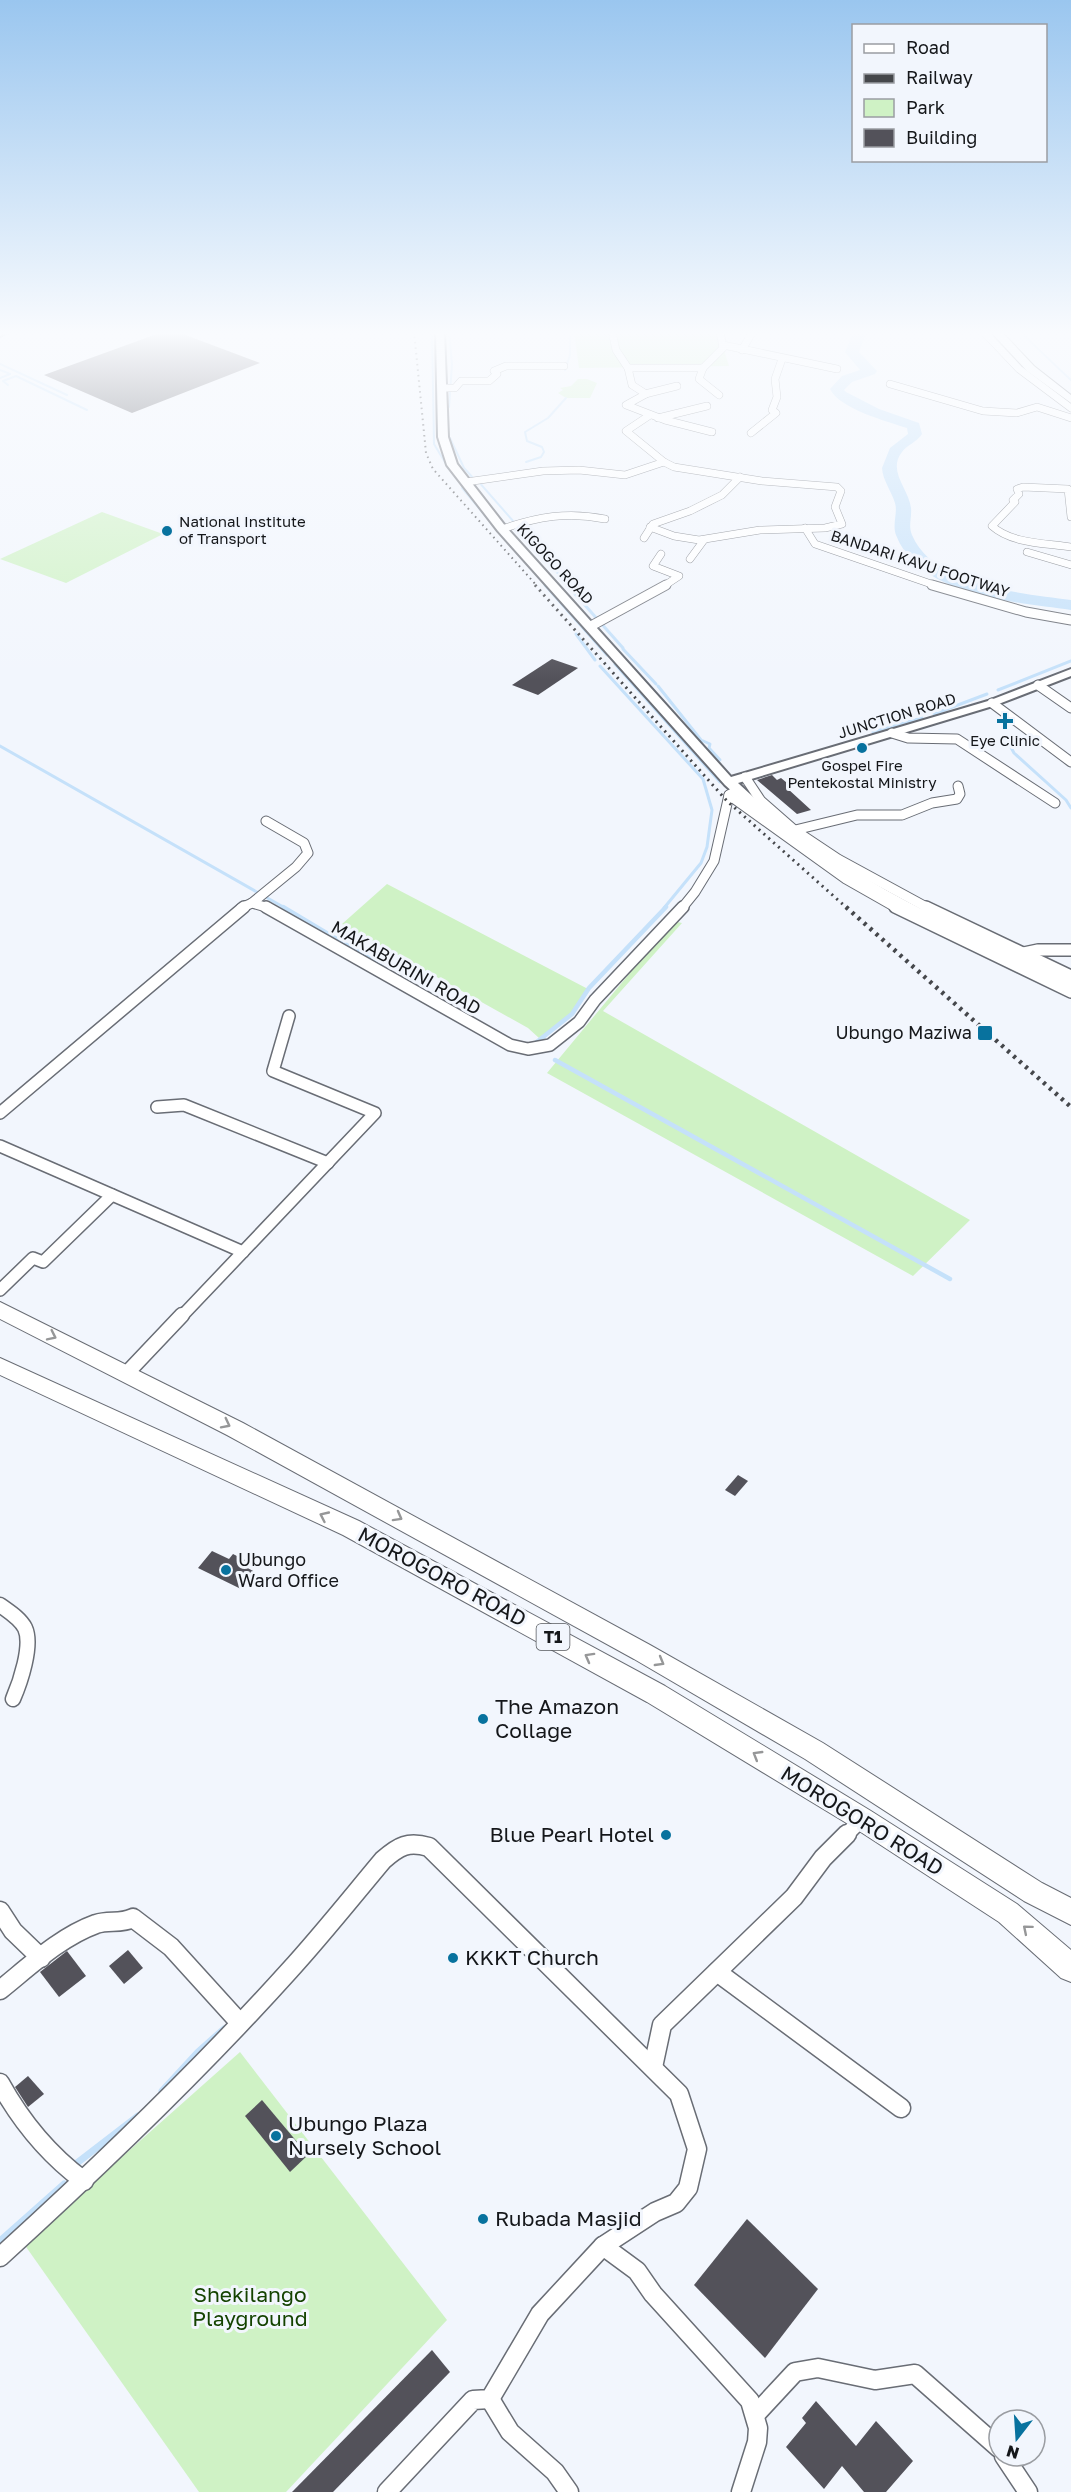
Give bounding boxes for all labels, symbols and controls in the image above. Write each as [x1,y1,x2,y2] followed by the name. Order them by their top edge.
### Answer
[852,24,1047,162] legend
[906,36,950,58] text: Road
[906,66,973,88] text: Railway
[906,96,945,118] text: Park
[906,126,977,148] text: Building
[179,512,306,547] place label: National Institute of Transport
[514,519,598,607] street label: KIGOGO ROAD
[160,524,174,538] marker: National Institute of Transport
[829,526,1012,601] street label: BANDARI KAVU FOOTWAY
[836,689,958,742] street label: JUNCTION ROAD
[996,712,1014,730] marker: Eye Clinic
[970,731,1040,749] place label: Eye Clinic
[855,741,869,755] marker: Gospel Fire Pentekostal Ministry
[787,756,937,791] place label: Gospel Fire Pentekostal Ministry
[328,915,485,1019] street label: MAKABURINI ROAD
[835,1021,972,1043] place label: Ubungo Maziwa
[976,1024,994,1042] marker: Ubungo Maziwa
[46,1329,57,1340] one-way arrow
[220,1417,231,1428] one-way arrow
[391,1510,402,1521] one-way arrow
[320,1511,331,1523] one-way arrow
[354,1521,531,1631] street label: MOROGORO ROAD
[238,1548,339,1591] place label: Ubungo Ward Office
[219,1563,233,1577] marker: Ubungo Ward Office
[536,1624,570,1650] road number: T1
[585,1653,595,1664] one-way arrow
[654,1655,664,1666] one-way arrow
[495,1693,619,1743] place label: The Amazon Collage
[476,1712,490,1726] marker: The Amazon Collage
[753,1751,763,1763] one-way arrow
[776,1760,949,1881] street label: MOROGORO ROAD
[489,1821,654,1847] place label: Blue Pearl Hotel
[659,1828,673,1842] marker: Blue Pearl Hotel
[1023,1925,1034,1936] one-way arrow
[465,1944,599,1970] place label: KKKT Church
[446,1951,460,1965] marker: KKKT Church
[288,2110,441,2160] place label: Ubungo Plaza Nursely School
[269,2129,283,2143] marker: Ubungo Plaza Nursely School
[495,2205,642,2231] place label: Rubada Masjid
[476,2212,490,2226] marker: Rubada Masjid
[192,2281,308,2331] park label: Shekilango Playground
[987,2408,1047,2468] north arrow
[1004,2441,1021,2464] text: N

